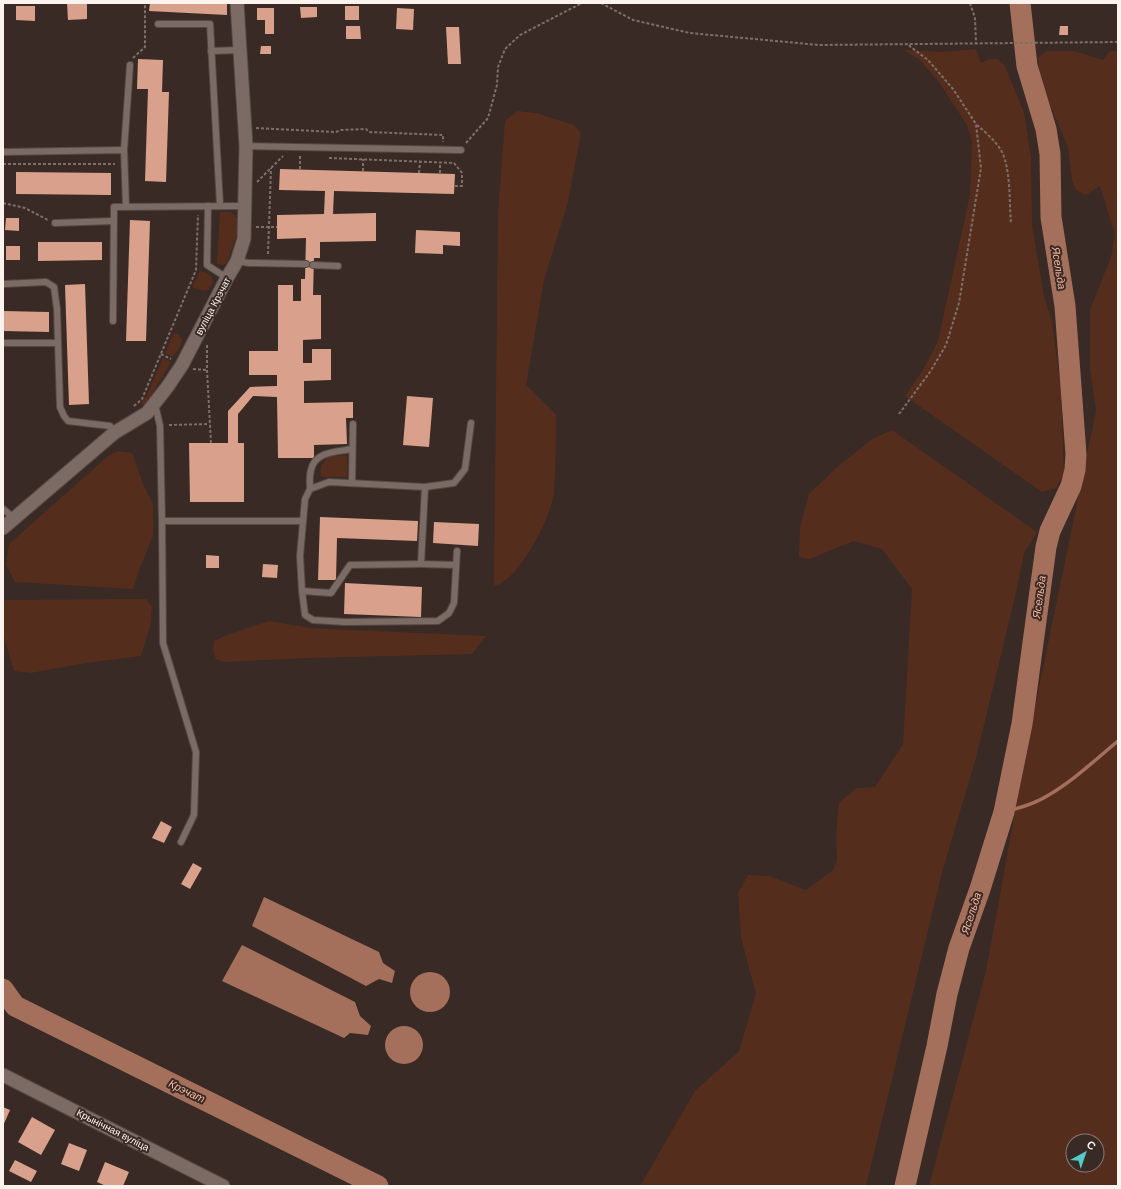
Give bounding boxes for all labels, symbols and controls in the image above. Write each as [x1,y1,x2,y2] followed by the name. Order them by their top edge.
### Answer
[1049,245,1069,290] water label: Ясельда
[192,275,234,337] street label: вуліца Крэчат
[1029,575,1049,620] water label: Ясельда
[957,890,984,937] water label: Ясельда
[166,1076,208,1106] water label: Крэчат
[74,1106,152,1154] street label: Крынічная вуліца
[1065,1133,1105,1173] north arrow
[1084,1137,1099,1153] text: С

